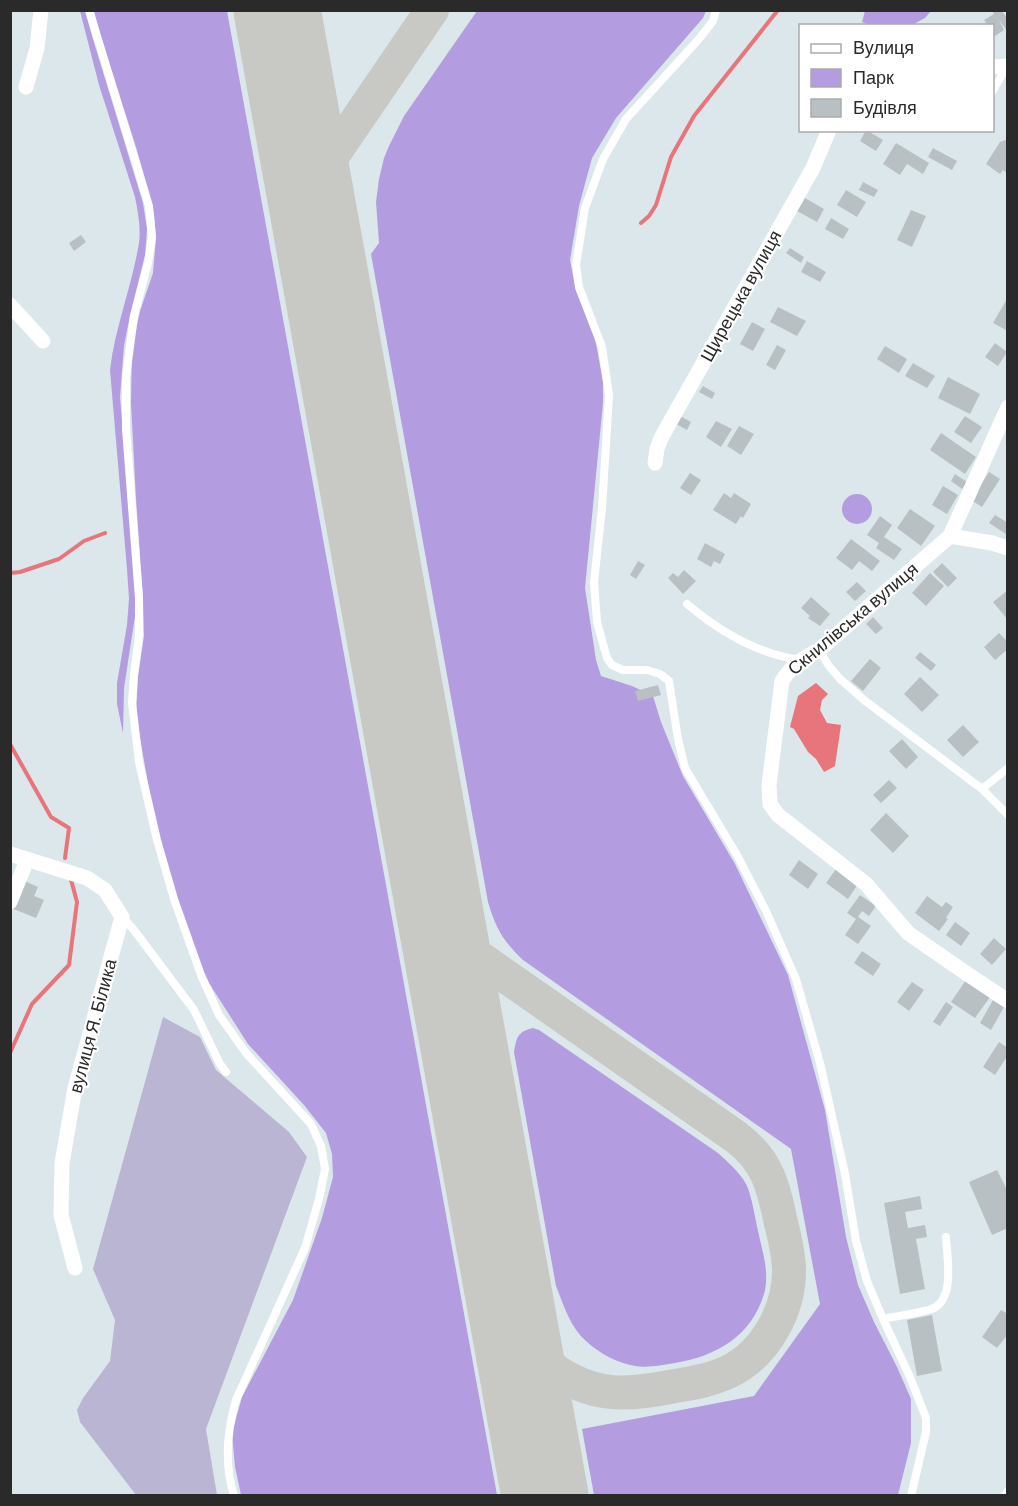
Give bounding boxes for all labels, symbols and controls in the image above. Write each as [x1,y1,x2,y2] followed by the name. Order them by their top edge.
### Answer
[799,24,994,132] legend
[853,36,914,58] text: Вулиця
[853,66,894,88] text: Парк
[853,96,917,118] text: Будівля
[695,226,785,365] street label: Щирецька вулиця
[783,557,922,679] street label: Скнилівська вулиця
[64,955,121,1095] street label: вулиця Я. Білика

